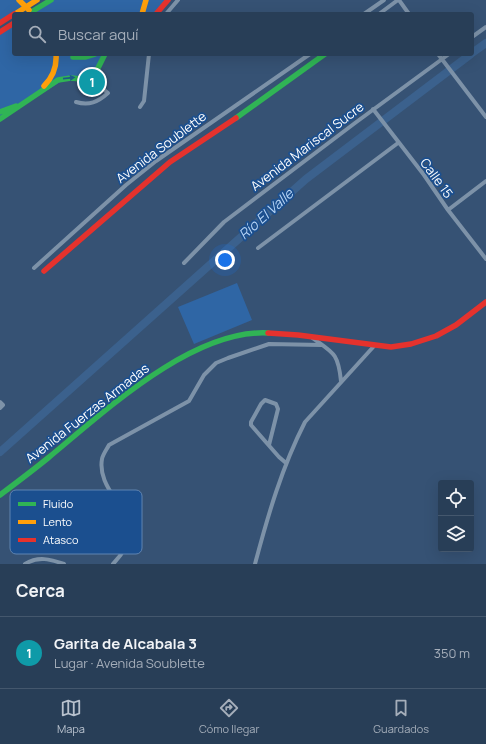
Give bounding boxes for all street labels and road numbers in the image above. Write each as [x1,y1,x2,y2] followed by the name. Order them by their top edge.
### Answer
[247,97,368,195] street label: Avenida Mariscal Sucre
[112,107,210,187] street label: Avenida Soublette
[416,154,458,202] street label: Calle 15
[21,359,153,467] street label: Avenida Fuerzas Armadas

